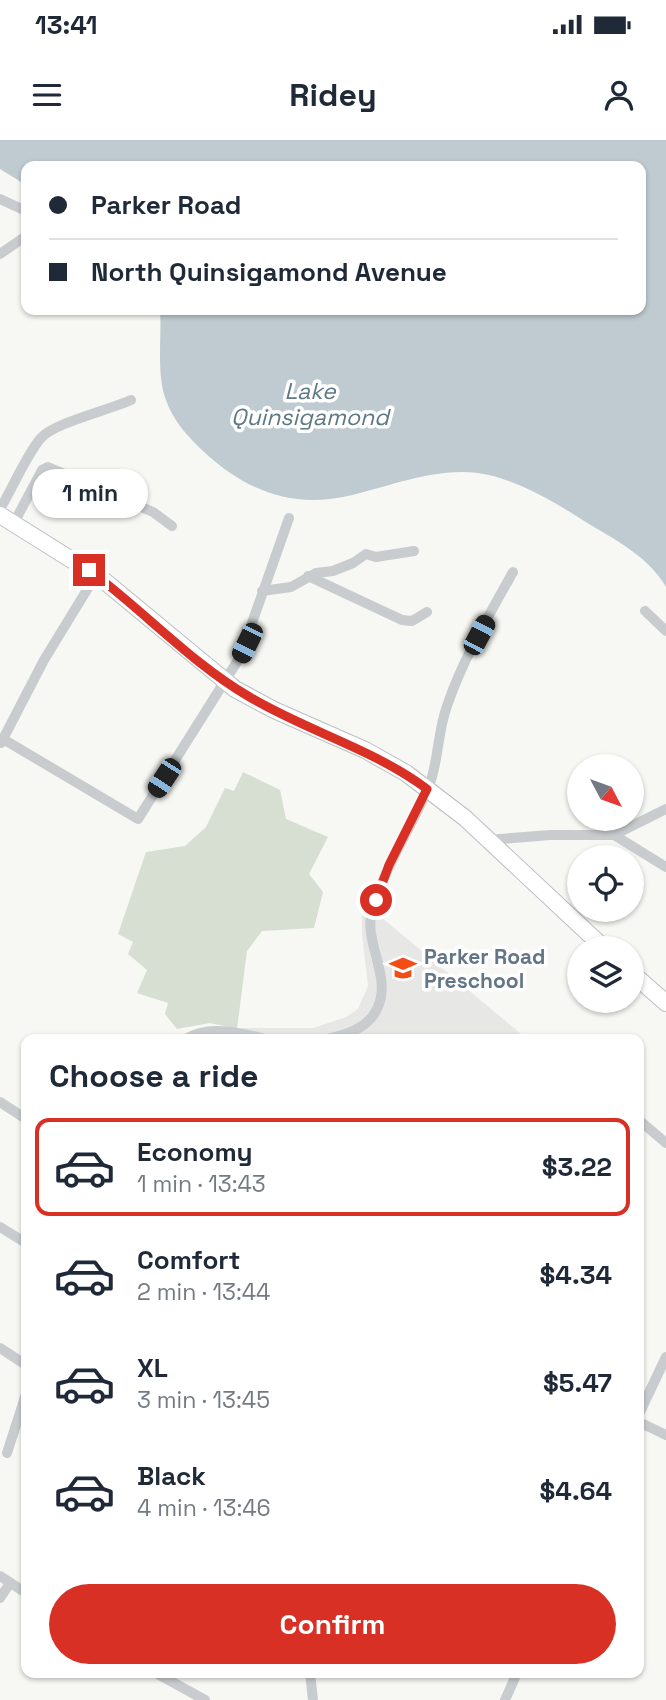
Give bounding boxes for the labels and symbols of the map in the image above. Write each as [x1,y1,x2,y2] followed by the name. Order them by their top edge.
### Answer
[231,376,391,432] water label: Lake Quinsigamond
[31,468,147,518] callout: 1 min
[73,554,105,586] route end
[460,612,499,658] car
[229,620,266,666] car
[567,754,644,831] north arrow
[144,755,185,801] car
[360,884,392,916] route start
[424,943,545,994] place label: Parker Road Preschool
[388,953,418,983] school or university icon: Parker Road Preschool

